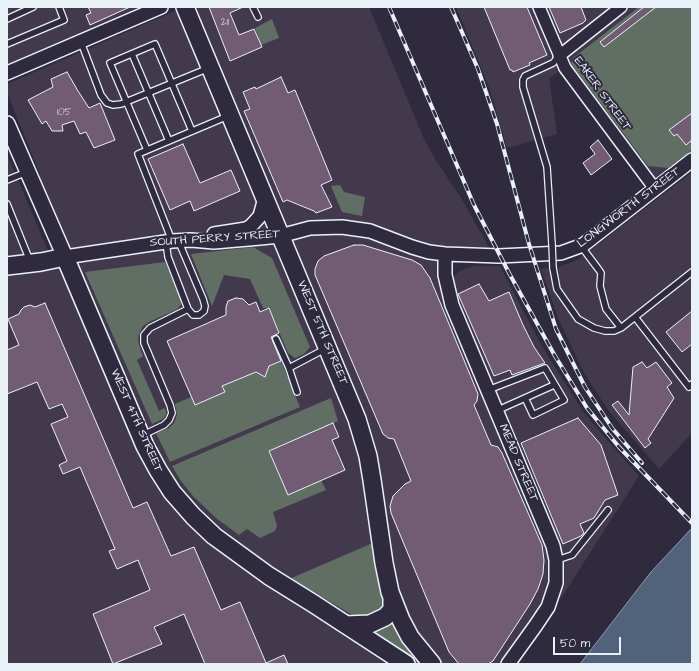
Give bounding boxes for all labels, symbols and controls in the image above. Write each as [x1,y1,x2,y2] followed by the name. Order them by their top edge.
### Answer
[221,17,229,29] house number: 211
[570,54,634,134] street label: EAKER STREET
[57,107,71,119] house number: 105
[575,165,683,251] street label: LONGWORTH STREET
[149,227,281,251] street label: SOUTH PERRY STREET
[294,279,350,387] street label: WEST 5TH STREET
[107,367,165,475] street label: WEST 4TH STREET
[495,422,541,504] street label: MEAD STREET
[555,629,623,655] scale bar
[560,635,590,652] text: 50 m

